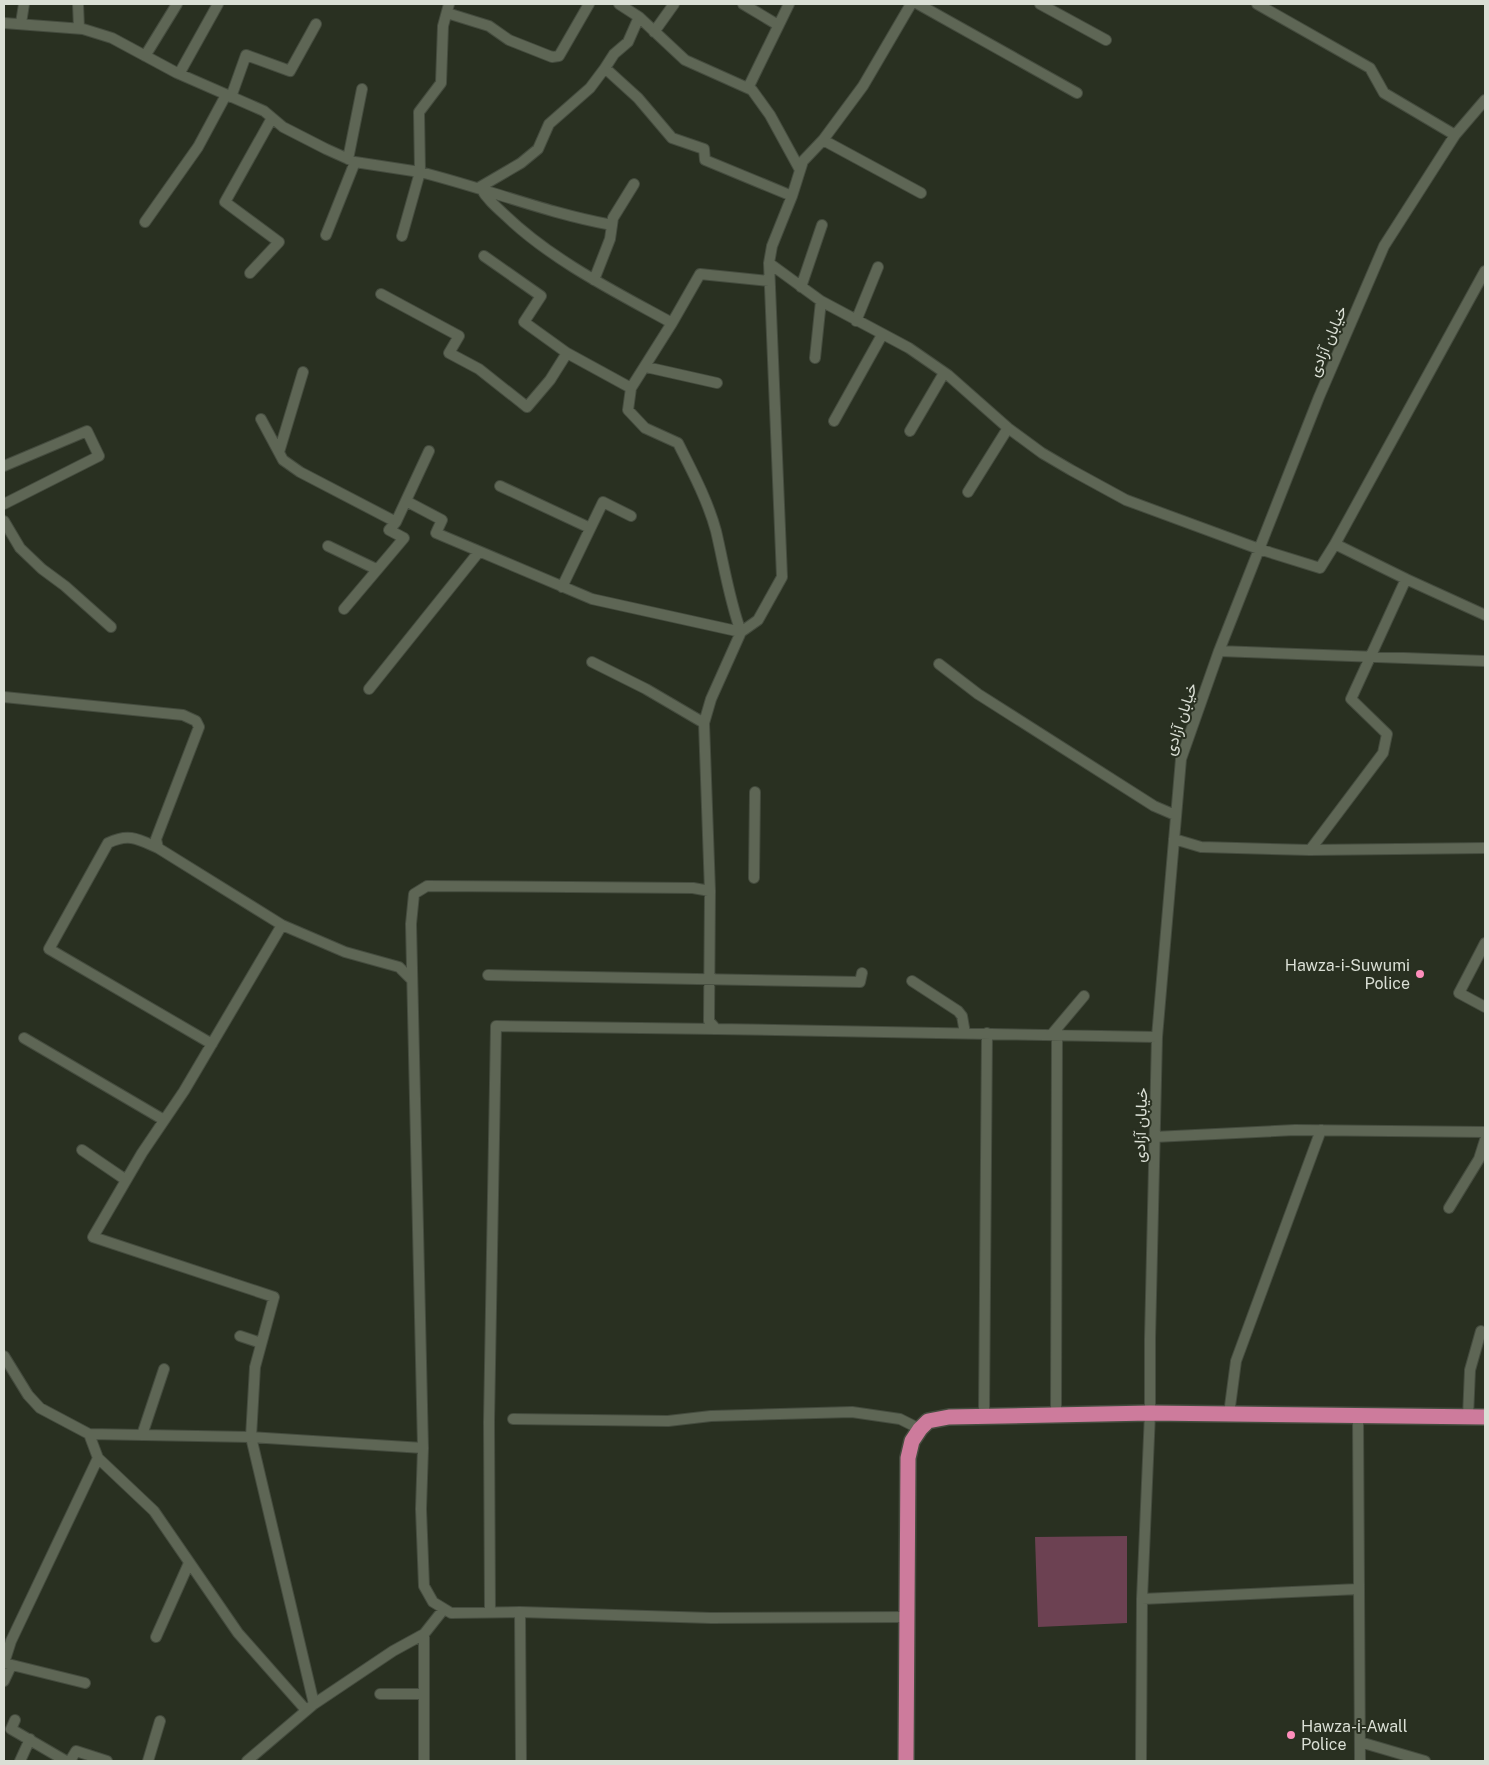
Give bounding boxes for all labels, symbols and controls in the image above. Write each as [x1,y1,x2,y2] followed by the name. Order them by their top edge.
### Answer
[1304,303,1352,380] street label: خیابان آزادی
[1160,680,1202,758] street label: خیابان آزادی
[1285,956,1410,993] place label: Hawza-i-Suwumi Police
[1414,968,1426,980] marker: Hawza-i-Suwumi Police
[1130,1087,1152,1163] street label: خیابان آزادی
[1301,1717,1408,1754] place label: Hawza-i-Awall Police
[1285,1729,1297,1741] marker: Hawza-i-Awall Police

